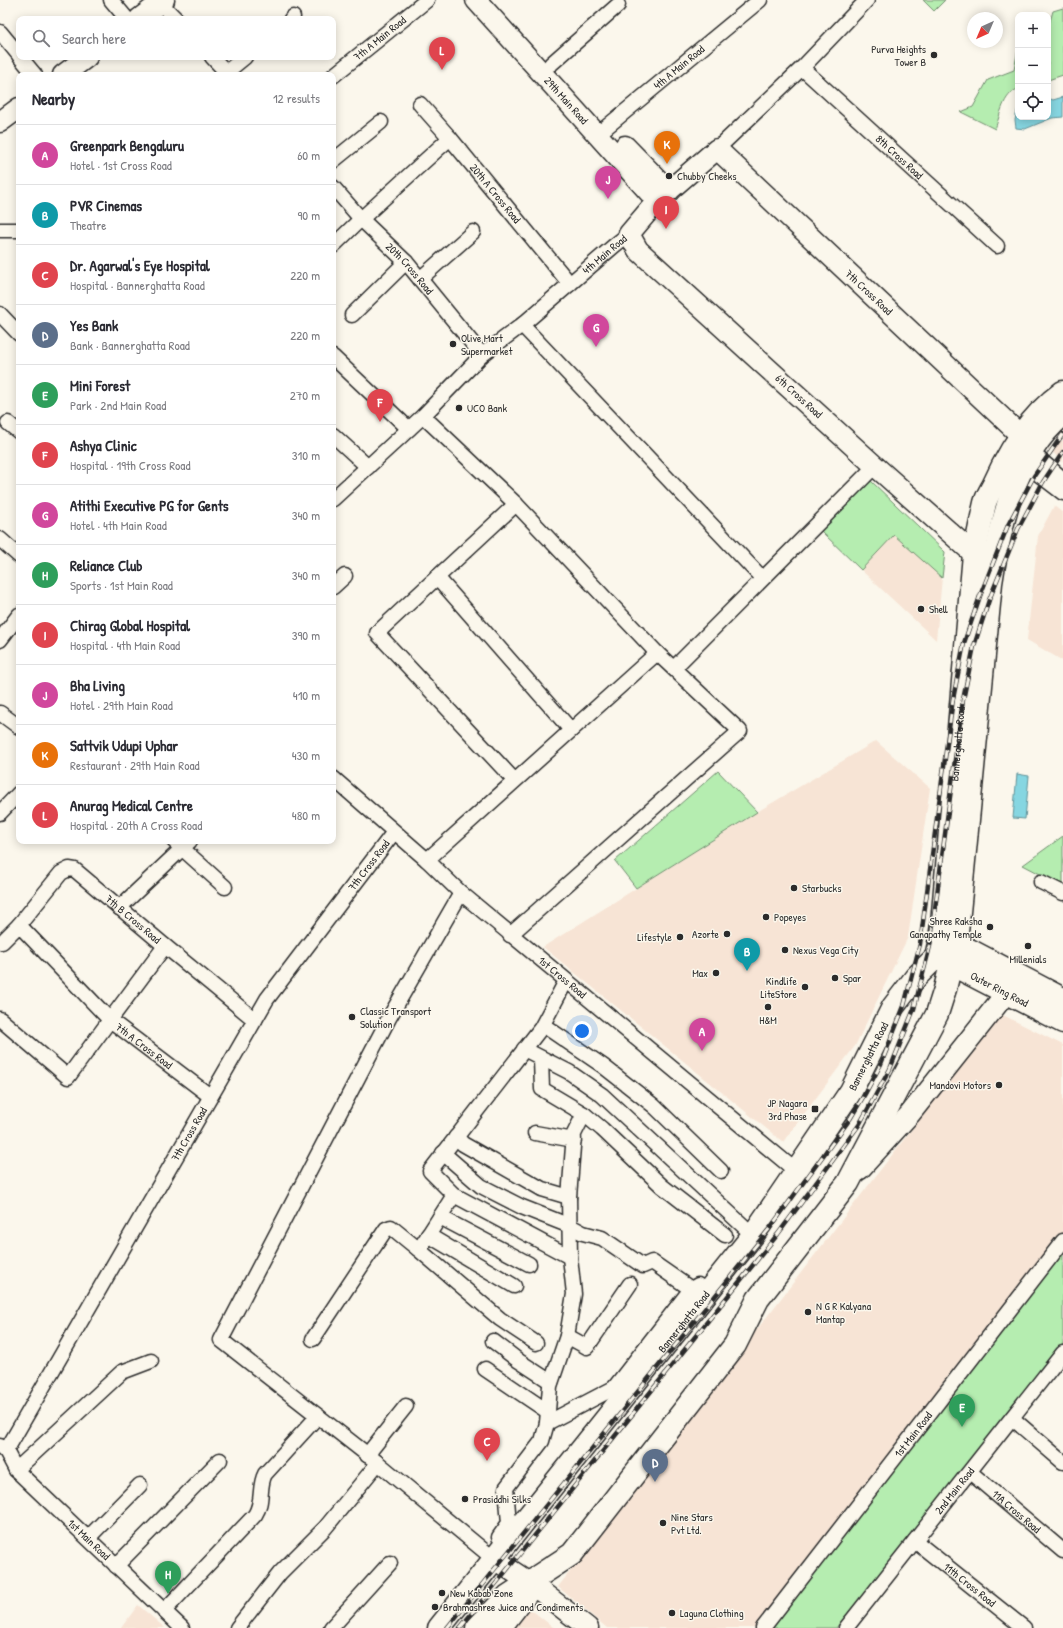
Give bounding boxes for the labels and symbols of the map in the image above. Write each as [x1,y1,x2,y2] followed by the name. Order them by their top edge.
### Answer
[967,12,1003,48] north arrow
[351,13,409,64] street label: 7th A Main Road
[429,37,455,70] pin: L
[651,42,708,92] street label: 4th A Main Road
[871,42,926,69] place label: Purva Heights Tower B
[929,50,939,60] marker: Purva Heights Tower B
[541,74,592,127] street label: 29th Main Road
[654,131,680,164] pin: K
[873,132,927,183] street label: 8th Cross Road
[467,161,524,226] street label: 20th A Cross Road
[595,166,621,199] pin: J
[677,169,737,183] place label: Chubby Cheeks
[664,171,674,181] marker: Chubby Cheeks
[653,196,679,229] pin: I
[579,231,630,277] street label: 4th Main Road
[383,240,437,298] street label: 20th Cross Road
[842,267,896,318] street label: 7th Cross Road
[583,314,609,347] pin: G
[461,331,513,358] place label: Olive Mart Supermarket
[448,339,458,349] marker: Olive Mart Supermarket
[772,371,826,421] street label: 6th Cross Road
[367,389,393,422] pin: F
[467,401,508,415] place label: UCO Bank
[454,403,464,413] marker: UCO Bank
[929,602,948,616] place label: Shell
[916,604,926,614] marker: Shell
[947,705,968,782] street label: Bannerghatta Road
[345,836,393,893] street label: 7th Cross Road
[802,881,841,895] place label: Starbucks
[789,883,799,893] marker: Starbucks
[103,892,164,947] street label: 7th B Cross Road
[774,910,806,924] place label: Popeyes
[761,912,771,922] marker: Popeyes
[909,914,983,941] place label: Shree Raksha Ganapathy Temple
[985,922,995,932] marker: Shree Raksha Ganapathy Temple
[692,927,720,941] place label: Azorte
[722,929,732,939] marker: Azorte
[637,930,673,944] place label: Lifestyle
[675,932,685,942] marker: Lifestyle
[734,938,760,971] pin: B
[1023,941,1033,951] marker: Millenials
[793,943,859,957] place label: Nexus Vega City
[780,945,790,955] marker: Nexus Vega City
[1009,952,1047,966] place label: Millenials
[536,953,590,1002] street label: 1st Cross Road
[692,966,708,980] place label: Max
[711,968,721,978] marker: Max
[968,968,1031,1010] street label: Outer Ring Road
[843,971,862,985] place label: Spar
[830,973,840,983] marker: Spar
[760,974,798,1001] place label: Kindlife LiteStore
[800,982,810,992] marker: Kindlife LiteStore
[763,1002,773,1012] marker: H&M
[360,1004,431,1031] place label: Classic Transport Solution
[347,1012,357,1022] marker: Classic Transport Solution
[759,1013,777,1027] place label: H&M
[689,1018,715,1051] pin: A
[845,1019,892,1093] street label: Bannerghatta Road
[113,1020,176,1073] street label: 7th A Cross Road
[572,1021,592,1041] your location
[929,1078,991,1092] place label: Mandovi Motors
[994,1080,1004,1090] marker: Mandovi Motors
[767,1096,808,1123] place label: JP Nagara 3rd Phase
[168,1104,210,1164] street label: 7th Cross Road
[810,1104,820,1114] marker: JP Nagara 3rd Phase
[655,1288,713,1355] street label: Bannerghatta Road
[816,1299,872,1326] place label: N G R Kalyana Mantap
[803,1307,813,1317] marker: N G R Kalyana Mantap
[949,1394,975,1427] pin: E
[891,1408,935,1460] street label: 1st Main Road
[474,1428,500,1461] pin: C
[642,1449,668,1482] pin: D
[932,1464,978,1517] street label: 2nd Main Road
[989,1487,1044,1537] street label: 11A Cross Road
[473,1492,531,1506] place label: Prasiddhi Silks
[460,1494,470,1504] marker: Prasiddhi Silks
[671,1510,713,1537] place label: Nine Stars Pvt Ltd.
[65,1516,114,1563] street label: 1st Main Road
[658,1518,668,1528] marker: Nine Stars Pvt Ltd.
[941,1560,999,1610] street label: 11th Cross Road
[155,1561,181,1594] pin: H
[450,1586,514,1600] place label: New Kabab Zone
[437,1588,447,1598] marker: New Kabab Zone
[443,1600,583,1614] place label: Brahmashree Juice and Condiments
[430,1602,440,1612] marker: Brahmashree Juice and Condiments
[680,1606,744,1620] place label: Laguna Clothing
[667,1608,677,1618] marker: Laguna Clothing

